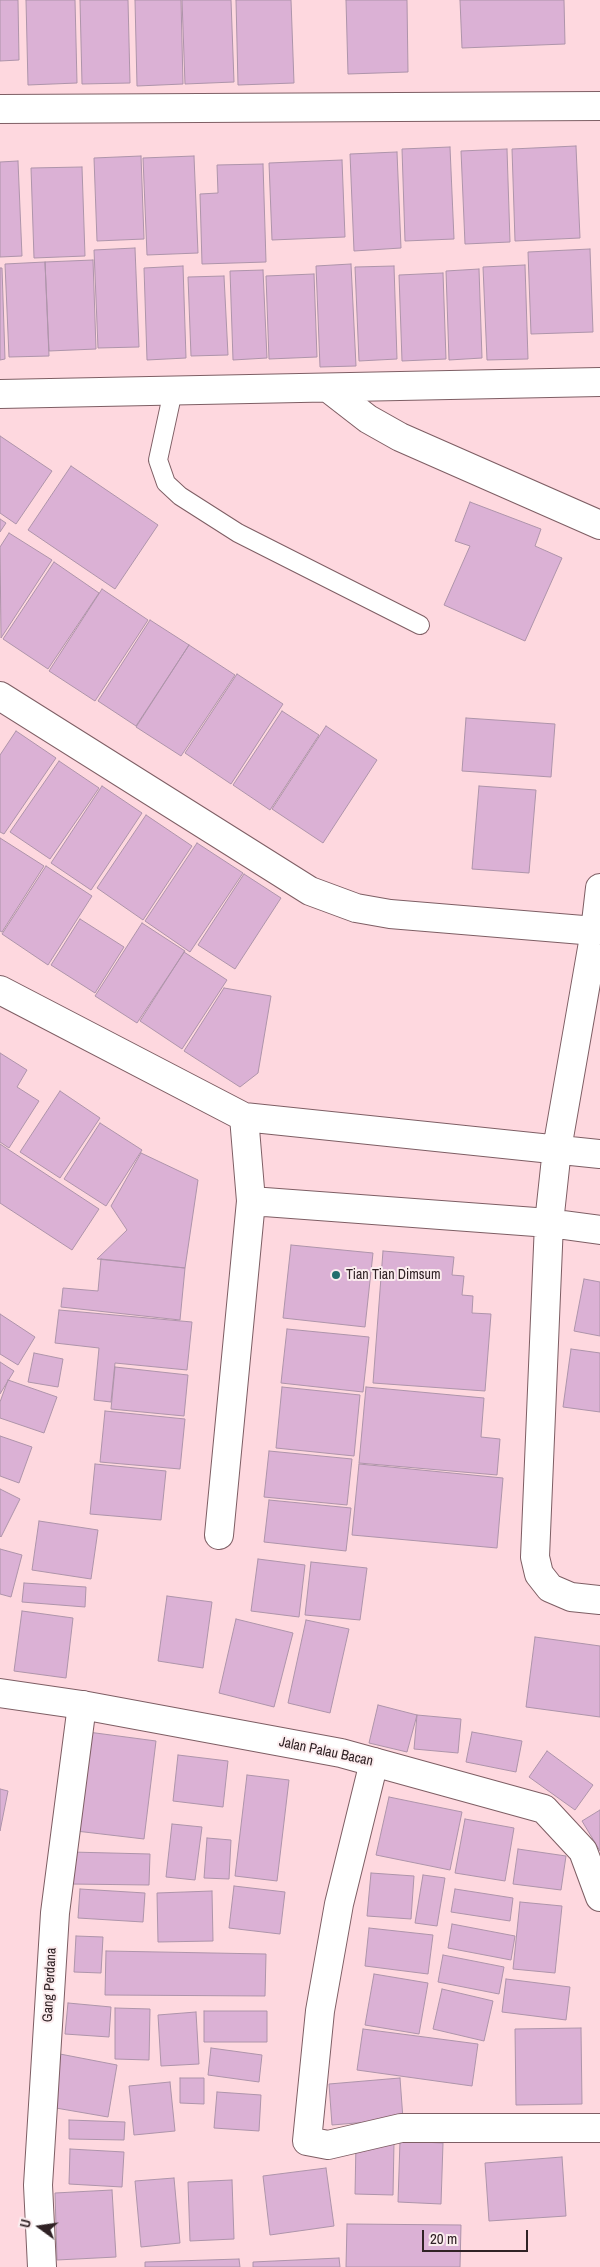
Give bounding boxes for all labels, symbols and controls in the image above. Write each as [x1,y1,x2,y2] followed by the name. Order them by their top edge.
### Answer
[346,1267,441,1283] place label: Tian Tian Dimsum
[330,1269,342,1281] marker: Tian Tian Dimsum
[277,1734,375,1770] street label: Jalan Palau Bacan
[40,1947,60,2023] street label: Gang Perdana
[15,2202,65,2252] north arrow
[16,2217,35,2230] text: U
[425,2220,531,2252] scale bar
[430,2228,457,2249] text: 20 m

